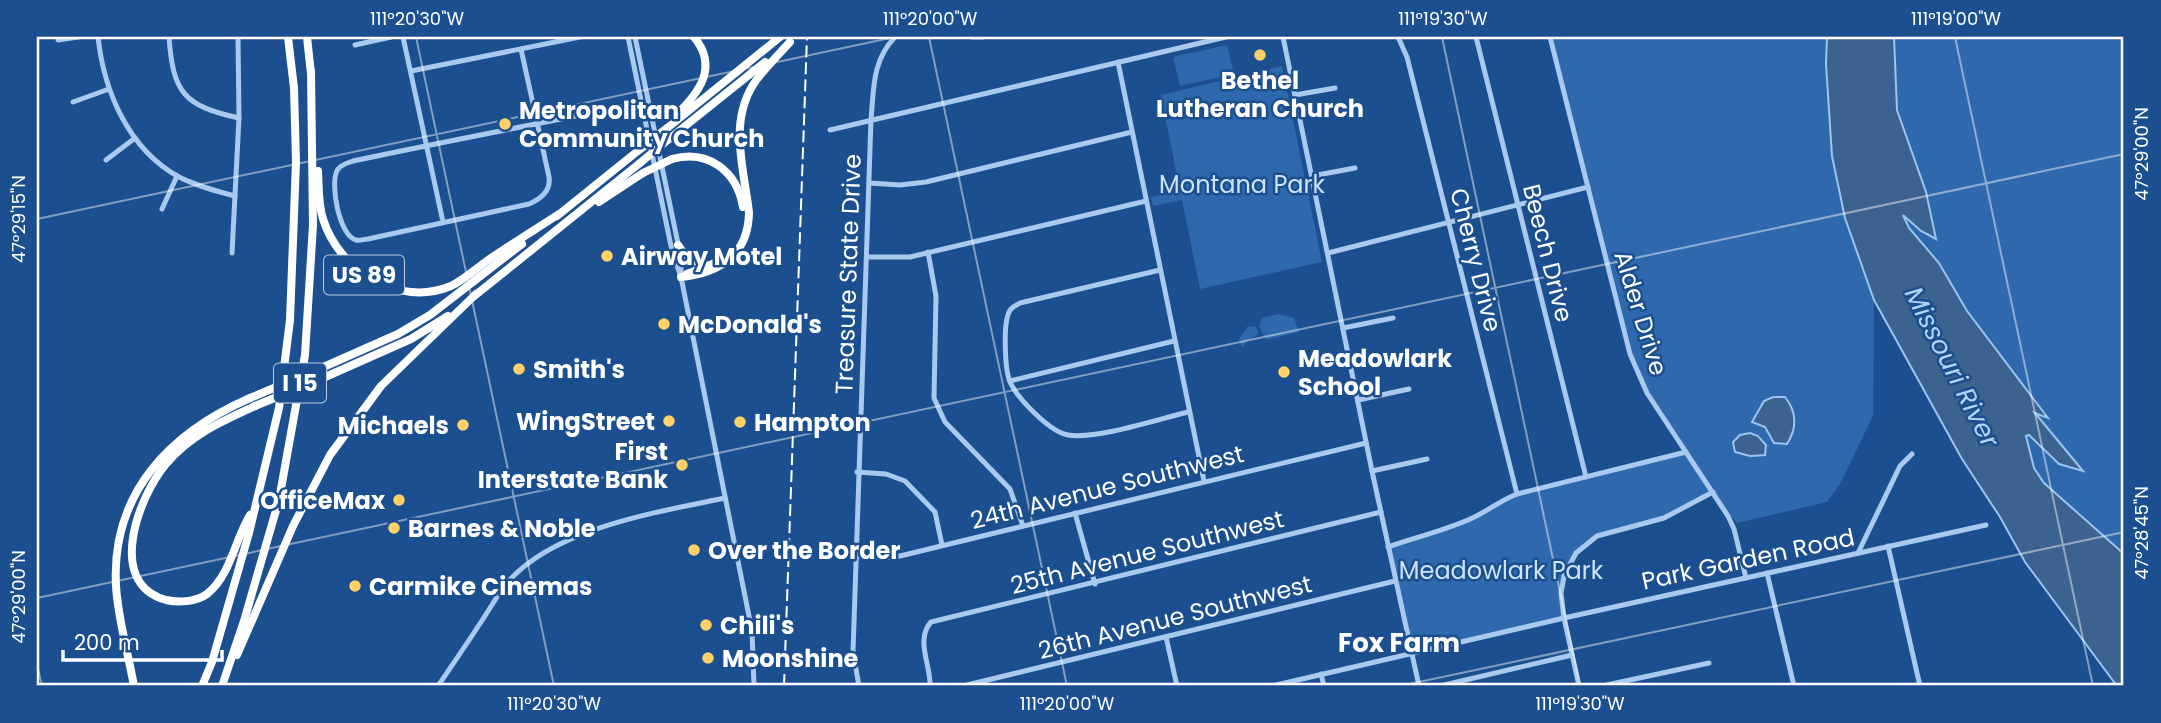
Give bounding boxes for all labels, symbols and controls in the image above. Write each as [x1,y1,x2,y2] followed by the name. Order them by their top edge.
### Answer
[370,6,464,31] text: 111°20'30"W
[883,6,978,31] text: 111°20'00"W
[1398,6,1488,31] text: 111°19'30"W
[1911,6,2001,31] text: 111°19'00"W
[1252,47,1268,63] marker: Bethel Lutheran Church
[1156,64,1364,125] place label: Bethel Lutheran Church
[519,94,764,155] place label: Metropolitan Community Church
[2129,107,2154,201] text: 47°29'00"N
[497,116,513,132] marker: Metropolitan Community Church
[827,153,869,395] street label: Treasure State Drive
[1159,168,1326,201] park label: Montana Park
[6,175,31,263] text: 47°29'15"N
[1515,181,1581,325] street label: Beech Drive
[1442,185,1510,335] street label: Cherry Drive
[621,240,782,273] place label: Airway Motel
[1606,247,1676,379] street label: Alder Drive
[599,248,615,264] marker: Airway Motel
[324,256,404,294] road number: US 89
[1896,281,2009,455] water label: Missouri River
[678,308,822,341] place label: McDonald's
[656,316,672,332] marker: McDonald's
[1298,342,1452,403] place label: Meadowlark School
[533,353,625,386] place label: Smith's
[511,361,527,377] marker: Smith's
[274,364,326,402] road number: I 15
[1276,364,1292,380] marker: Meadowlark School
[516,405,655,438] place label: WingStreet
[754,406,871,439] place label: Hampton
[338,409,449,442] place label: Michaels
[661,413,677,429] marker: WingStreet
[732,414,748,430] marker: Hampton
[455,417,471,433] marker: Michaels
[478,435,668,496] place label: First Interstate Bank
[967,437,1247,537] street label: 24th Avenue Southwest
[674,457,690,473] marker: First Interstate Bank
[260,484,386,517] place label: OfficeMax
[2129,486,2154,580] text: 47°28'45"N
[391,492,407,508] marker: OfficeMax
[1007,502,1287,602] street label: 25th Avenue Southwest
[408,512,596,545] place label: Barnes & Noble
[386,520,402,536] marker: Barnes & Noble
[1638,520,1858,598] street label: Park Garden Road
[708,534,901,567] place label: Over the Border
[686,542,702,558] marker: Over the Border
[6,550,31,644] text: 47°29'00"N
[1399,554,1604,587] park label: Meadowlark Park
[1035,567,1315,667] street label: 26th Avenue Southwest
[369,570,593,603] place label: Carmike Cinemas
[347,578,363,594] marker: Carmike Cinemas
[720,609,794,642] place label: Chili's
[698,617,714,633] marker: Chili's
[63,618,222,662] scale bar
[1338,625,1460,661] district label: Fox Farm
[74,628,140,657] text: 200 m
[722,642,859,675] place label: Moonshine
[700,650,716,666] marker: Moonshine
[507,691,601,716] text: 111°20'30"W
[1020,691,1115,716] text: 111°20'00"W
[1535,691,1625,716] text: 111°19'30"W

